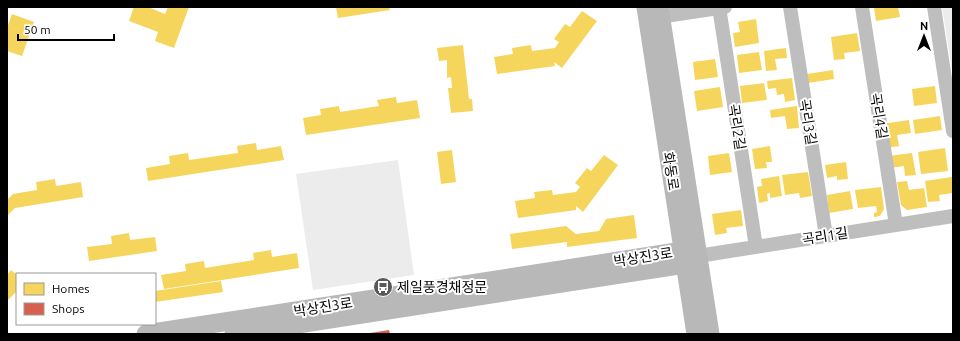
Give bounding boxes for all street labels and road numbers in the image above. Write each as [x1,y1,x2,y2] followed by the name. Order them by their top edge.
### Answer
[867,92,891,140] street label: 곡리4길
[796,98,820,146] street label: 곡리3길
[725,103,749,151] street label: 곡리2길
[660,151,682,191] street label: 화동로
[801,224,849,248] street label: 곡리1길
[612,244,674,270] street label: 박상진3로
[292,294,354,320] street label: 박상진3로

